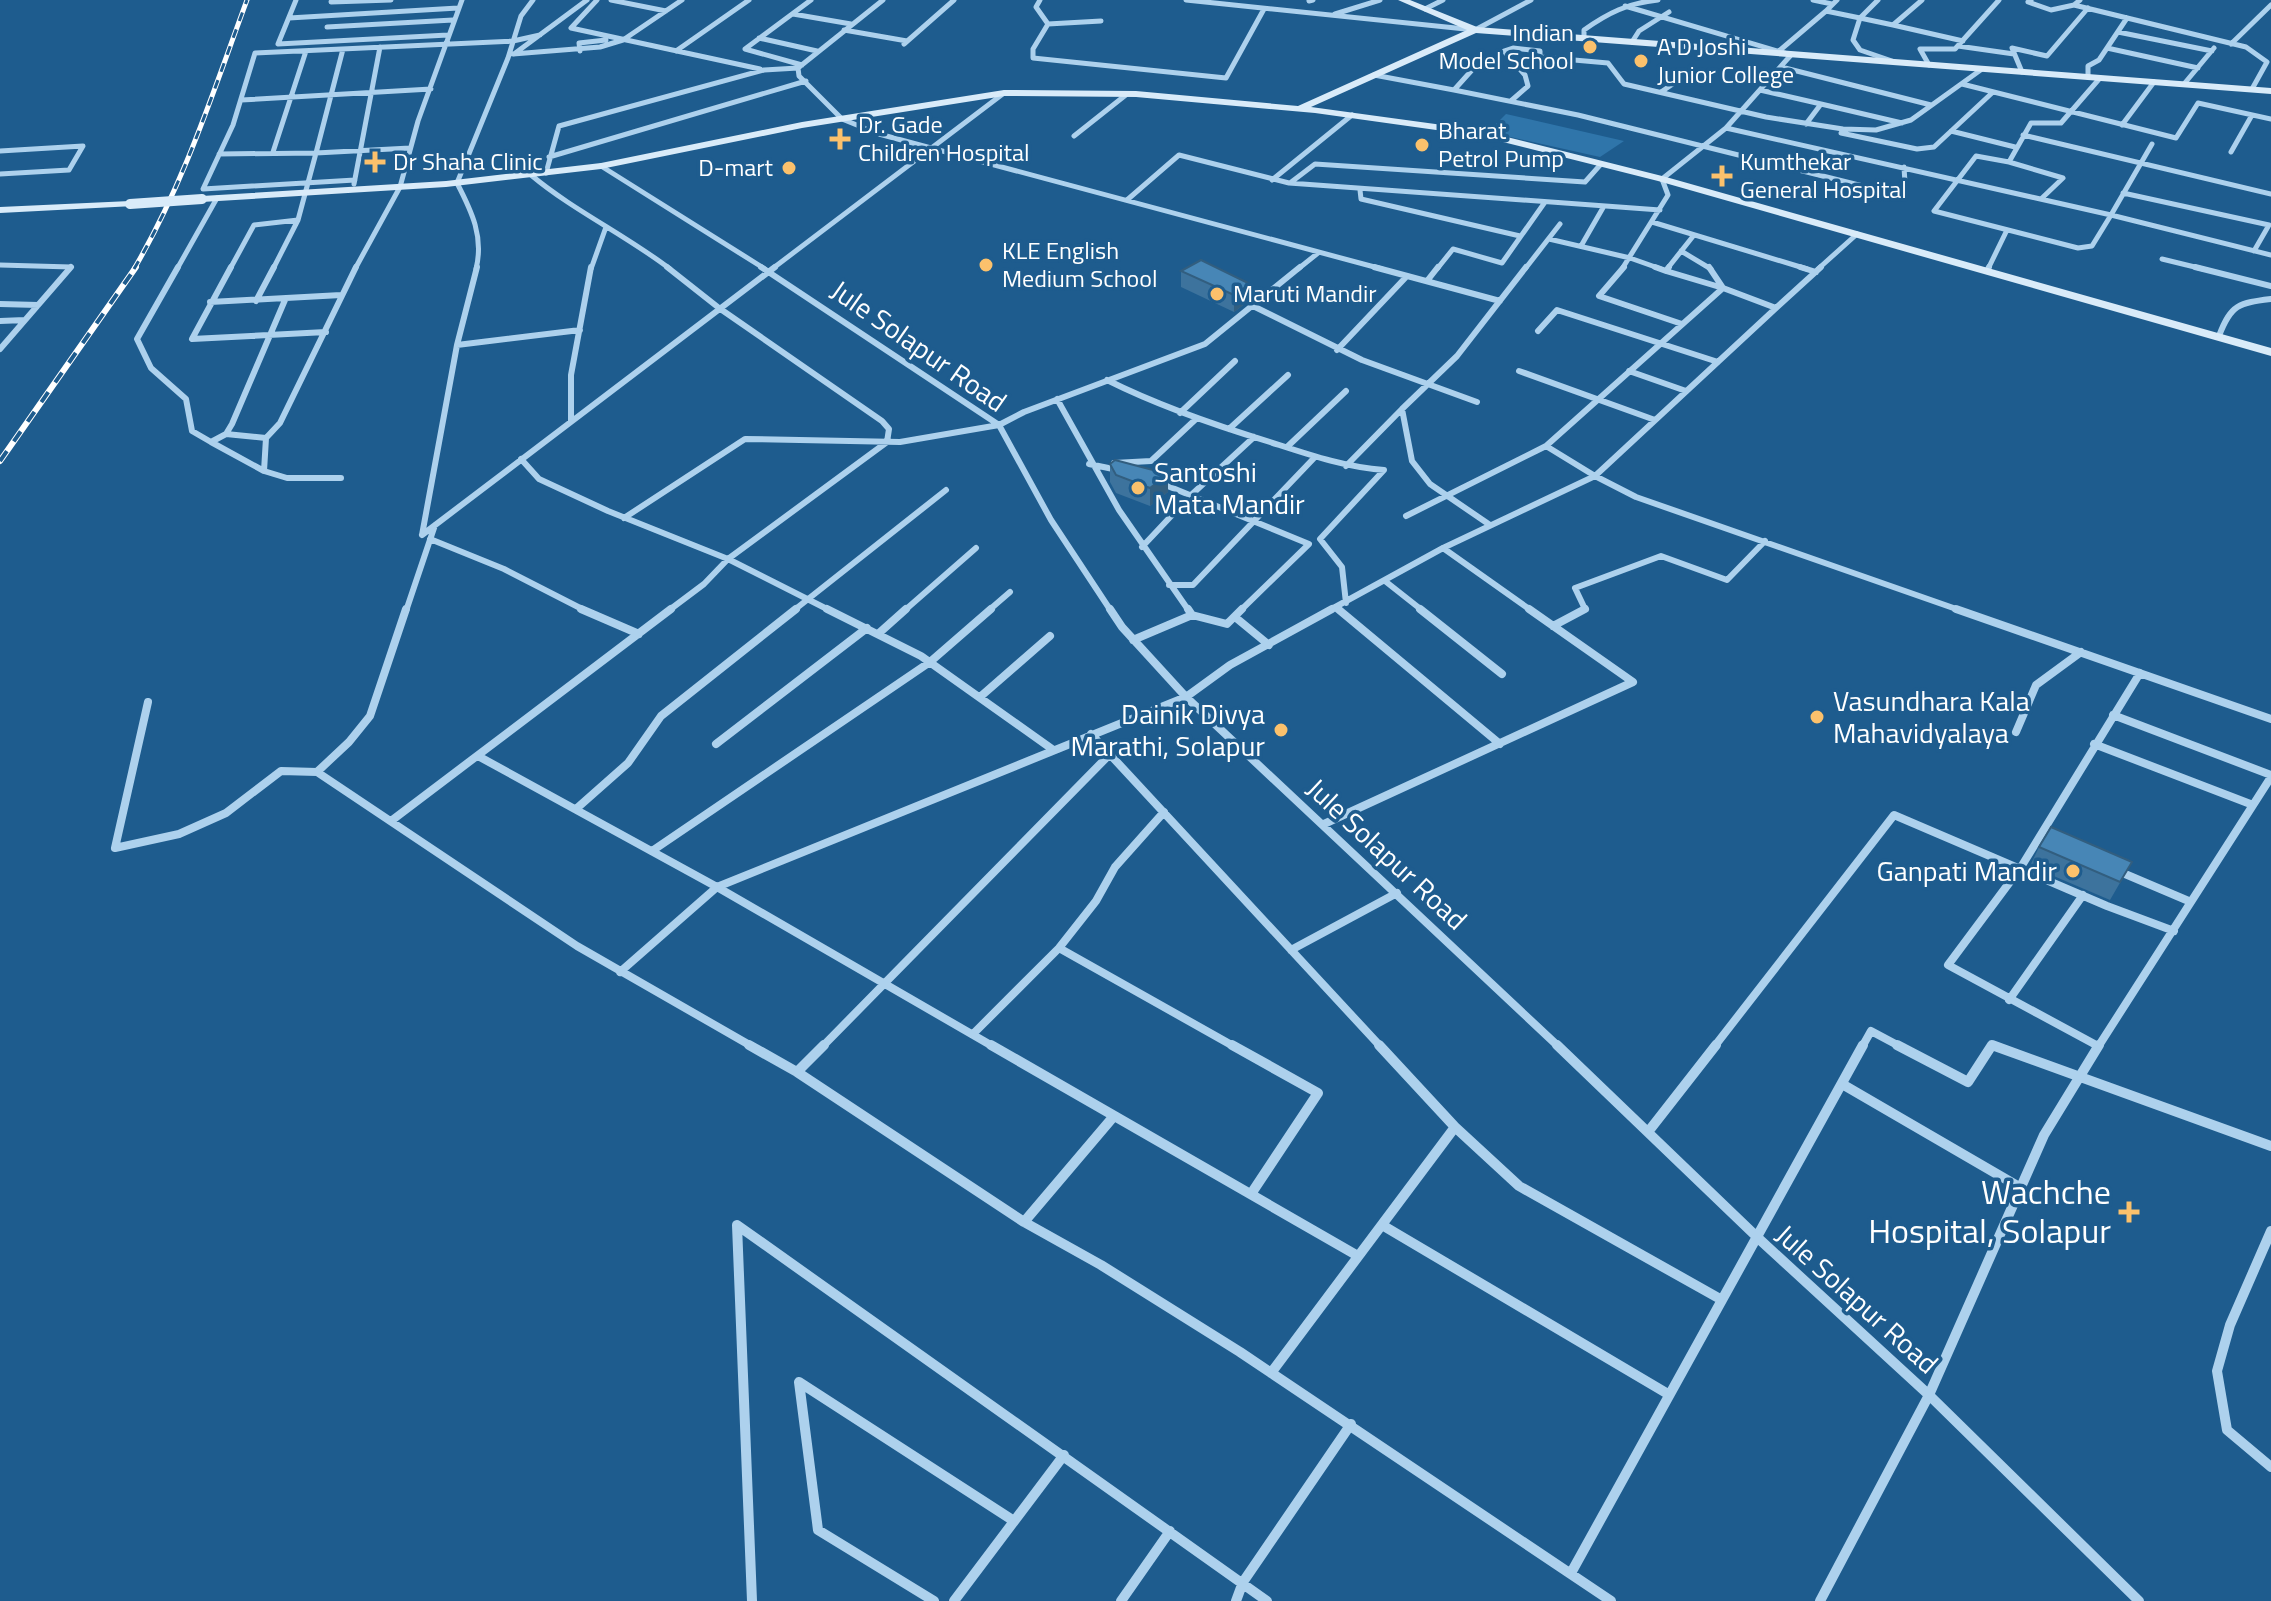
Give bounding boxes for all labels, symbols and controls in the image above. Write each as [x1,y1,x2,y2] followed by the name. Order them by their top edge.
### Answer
[1438,14,1574,78] place label: Indian Model School
[1657,28,1794,92] place label: A D Joshi Junior College
[1581,38,1599,56] marker: Indian Model School
[1632,52,1650,70] marker: A D Joshi Junior College
[858,106,1030,170] place label: Dr. Gade Children Hospital
[1438,112,1564,176] place label: Bharat Petrol Pump
[829,128,851,150] marker: Dr. Gade Children Hospital
[1413,136,1431,154] marker: Bharat Petrol Pump
[393,143,543,179] place label: Dr Shaha Clinic
[1740,143,1907,207] place label: Kumthekar General Hospital
[698,149,774,185] place label: D-mart
[364,151,386,173] marker: Dr Shaha Clinic
[780,159,798,177] marker: D-mart
[1711,165,1733,187] marker: Kumthekar General Hospital
[1002,232,1157,296] place label: KLE English Medium School
[977,256,995,274] marker: KLE English Medium School
[822,269,1016,422] street label: Jule Solapur Road
[1233,275,1377,311] place label: Maruti Mandir
[1208,285,1226,303] marker: Maruti Mandir
[1154,450,1305,525] place label: Santoshi Mata Mandir
[1129,479,1147,497] marker: Santoshi Mata Mandir
[1833,679,2030,754] place label: Vasundhara Kala Mahavidyalaya
[1071,692,1265,767] place label: Dainik Divya Marathi, Solapur
[1808,708,1826,726] marker: Vasundhara Kala Mahavidyalaya
[1272,721,1290,739] marker: Dainik Divya Marathi, Solapur
[1297,768,1477,940] street label: Jule Solapur Road
[1877,849,2057,892] place label: Ganpati Mandir
[2064,862,2082,880] marker: Ganpati Mandir
[1868,1165,2111,1256] place label: Wachche Hospital, Solapur
[2118,1201,2140,1223] marker: Wachche Hospital, Solapur
[1766,1214,1948,1384] street label: Jule Solapur Road

